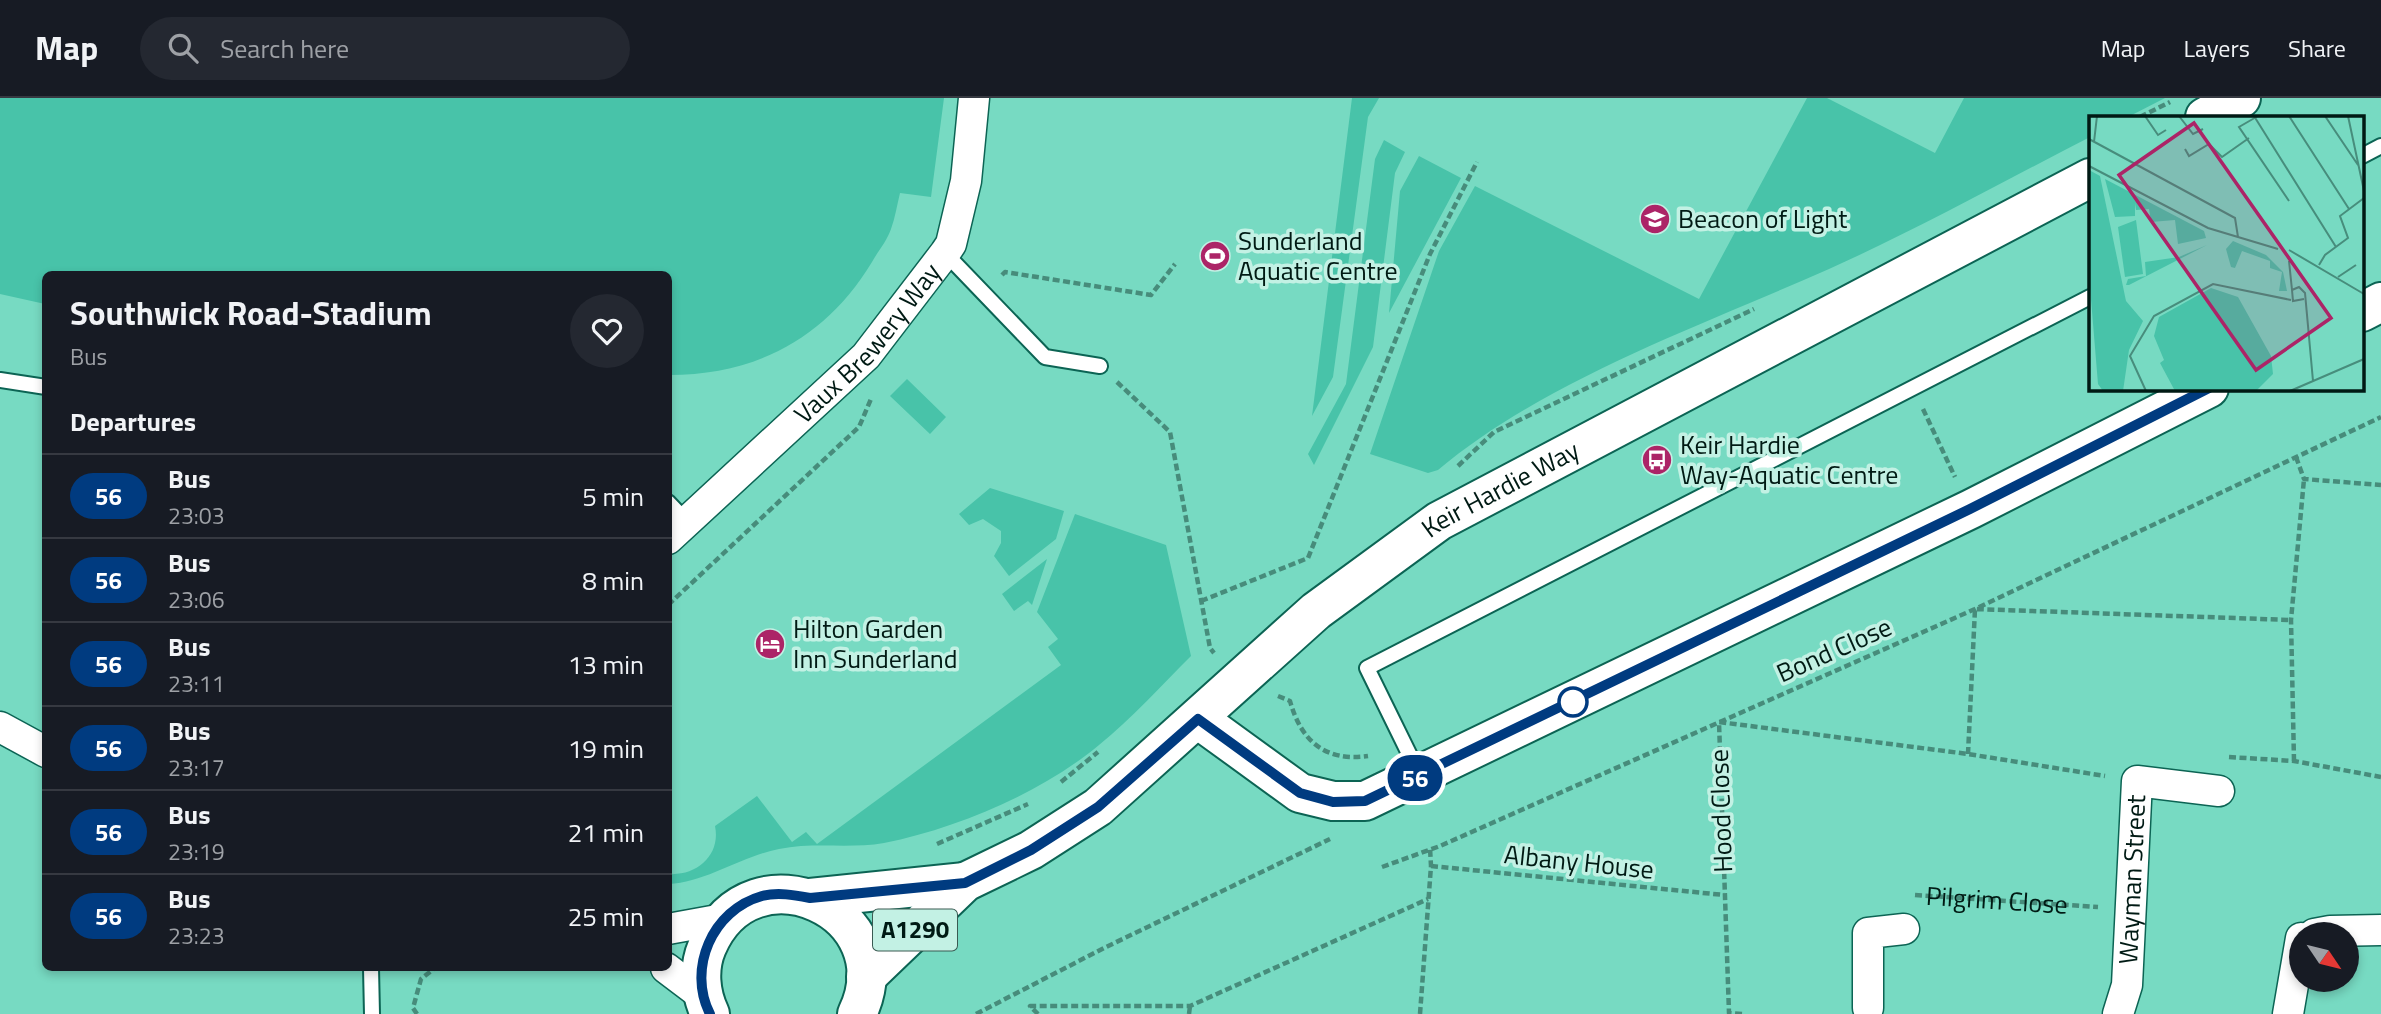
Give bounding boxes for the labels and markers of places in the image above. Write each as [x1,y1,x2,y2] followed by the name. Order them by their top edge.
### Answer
[1678,199,1847,238] place label: Beacon of Light
[1638,202,1672,236] school or university icon: Beacon of Light
[1238,221,1398,290] place label: Sunderland Aquatic Centre
[1198,239,1232,273] sports icon: Sunderland Aquatic Centre
[1680,425,1898,494] place label: Keir Hardie Way-Aquatic Centre
[1640,443,1674,477] bus stop icon: Keir Hardie Way-Aquatic Centre
[793,609,958,678] place label: Hilton Garden Inn Sunderland
[753,627,787,661] hotel icon: Hilton Garden Inn Sunderland
[1558,687,1588,717] unlabelled marker

